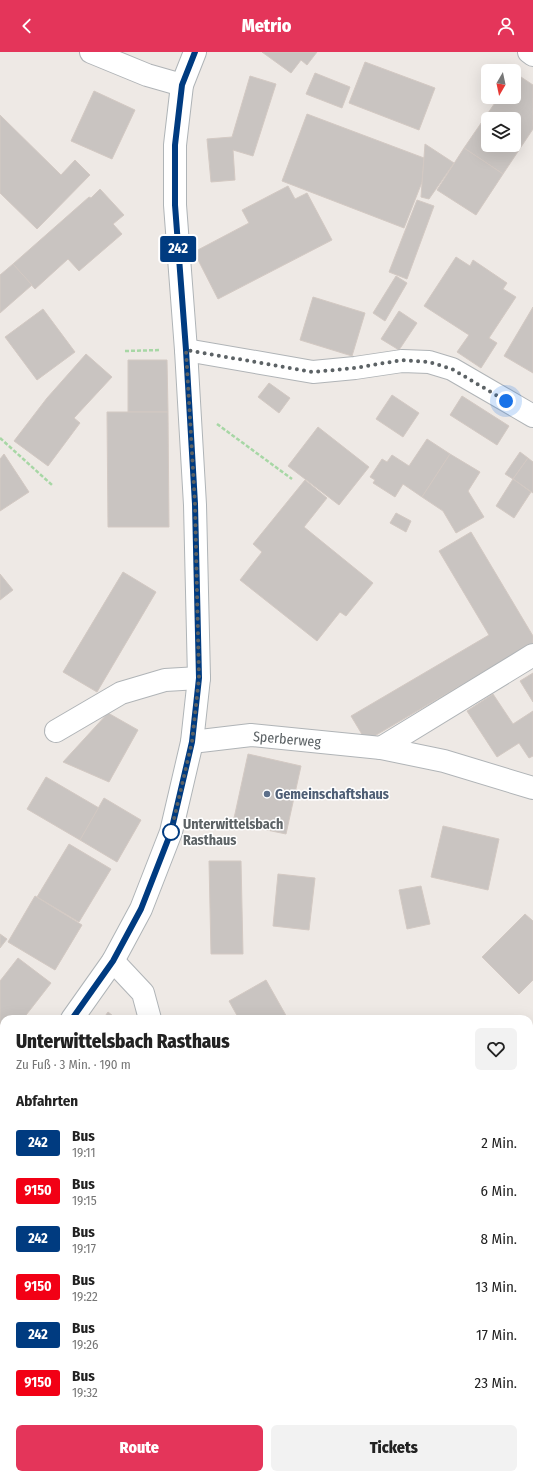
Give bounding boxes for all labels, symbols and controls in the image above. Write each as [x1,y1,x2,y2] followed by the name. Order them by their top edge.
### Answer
[16,15,38,37] icon: back
[242,15,291,37] text: Metrio
[495,15,517,37] icon: person
[481,64,521,104] north arrow
[481,64,521,152] map controls
[481,112,521,152] button: layers
[155,236,201,262] line badge: 242
[168,240,188,257] text: 242
[496,391,516,411] your location
[252,728,322,751] street label: Sperberweg
[275,786,389,803] place label: Gemeinschaftshaus
[262,789,272,799] marker: Gemeinschaftshaus
[183,816,283,849] place label: Unterwittelsbach Rasthaus
[162,823,180,841] marker: Unterwittelsbach Rasthaus
[475,1028,517,1070] button: heart
[16,1030,230,1053] text: Unterwittelsbach Rasthaus
[16,1057,131,1072] text: Zu Fuß · 3 Min. · 190 m
[16,1092,78,1110] text: Abfahrten
[72,1127,95,1145] text: Bus
[28,1134,48,1151] text: 242
[481,1134,517,1152] text: 2 Min.
[72,1145,96,1160] text: 19:11
[72,1175,95,1193] text: Bus
[24,1182,52,1199] text: 9150
[481,1182,517,1200] text: 6 Min.
[72,1193,97,1208] text: 19:15
[72,1223,95,1241] text: Bus
[28,1230,48,1247] text: 242
[480,1230,517,1248] text: 8 Min.
[72,1241,96,1256] text: 19:17
[72,1271,95,1289] text: Bus
[24,1278,52,1295] text: 9150
[475,1278,517,1296] text: 13 Min.
[72,1289,98,1304] text: 19:22
[72,1319,95,1337] text: Bus
[28,1326,48,1343] text: 242
[476,1326,517,1344] text: 17 Min.
[72,1337,98,1352] text: 19:26
[72,1367,95,1385] text: Bus
[24,1374,52,1391] text: 9150
[475,1374,517,1392] text: 23 Min.
[72,1385,98,1400] text: 19:32
[16,1425,263,1471] button: Route
[271,1425,517,1471] button: Tickets

